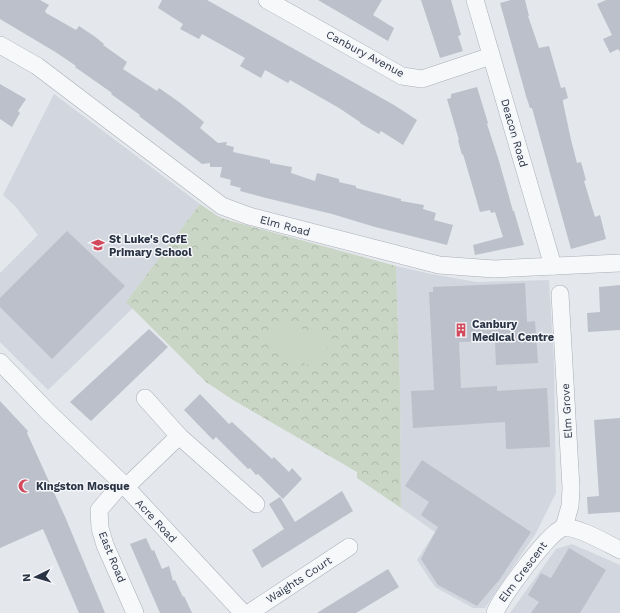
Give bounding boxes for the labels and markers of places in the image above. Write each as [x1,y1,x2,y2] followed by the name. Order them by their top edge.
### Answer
[109,233,192,259] place label: St Luke's CofE Primary School
[90,237,106,253] school or university icon: St Luke's CofE Primary School
[472,318,554,344] place label: Canbury Medical Centre
[453,322,469,338] building icon: Canbury Medical Centre
[17,478,33,494] mosque icon: Kingston Mosque
[36,480,130,493] place label: Kingston Mosque

